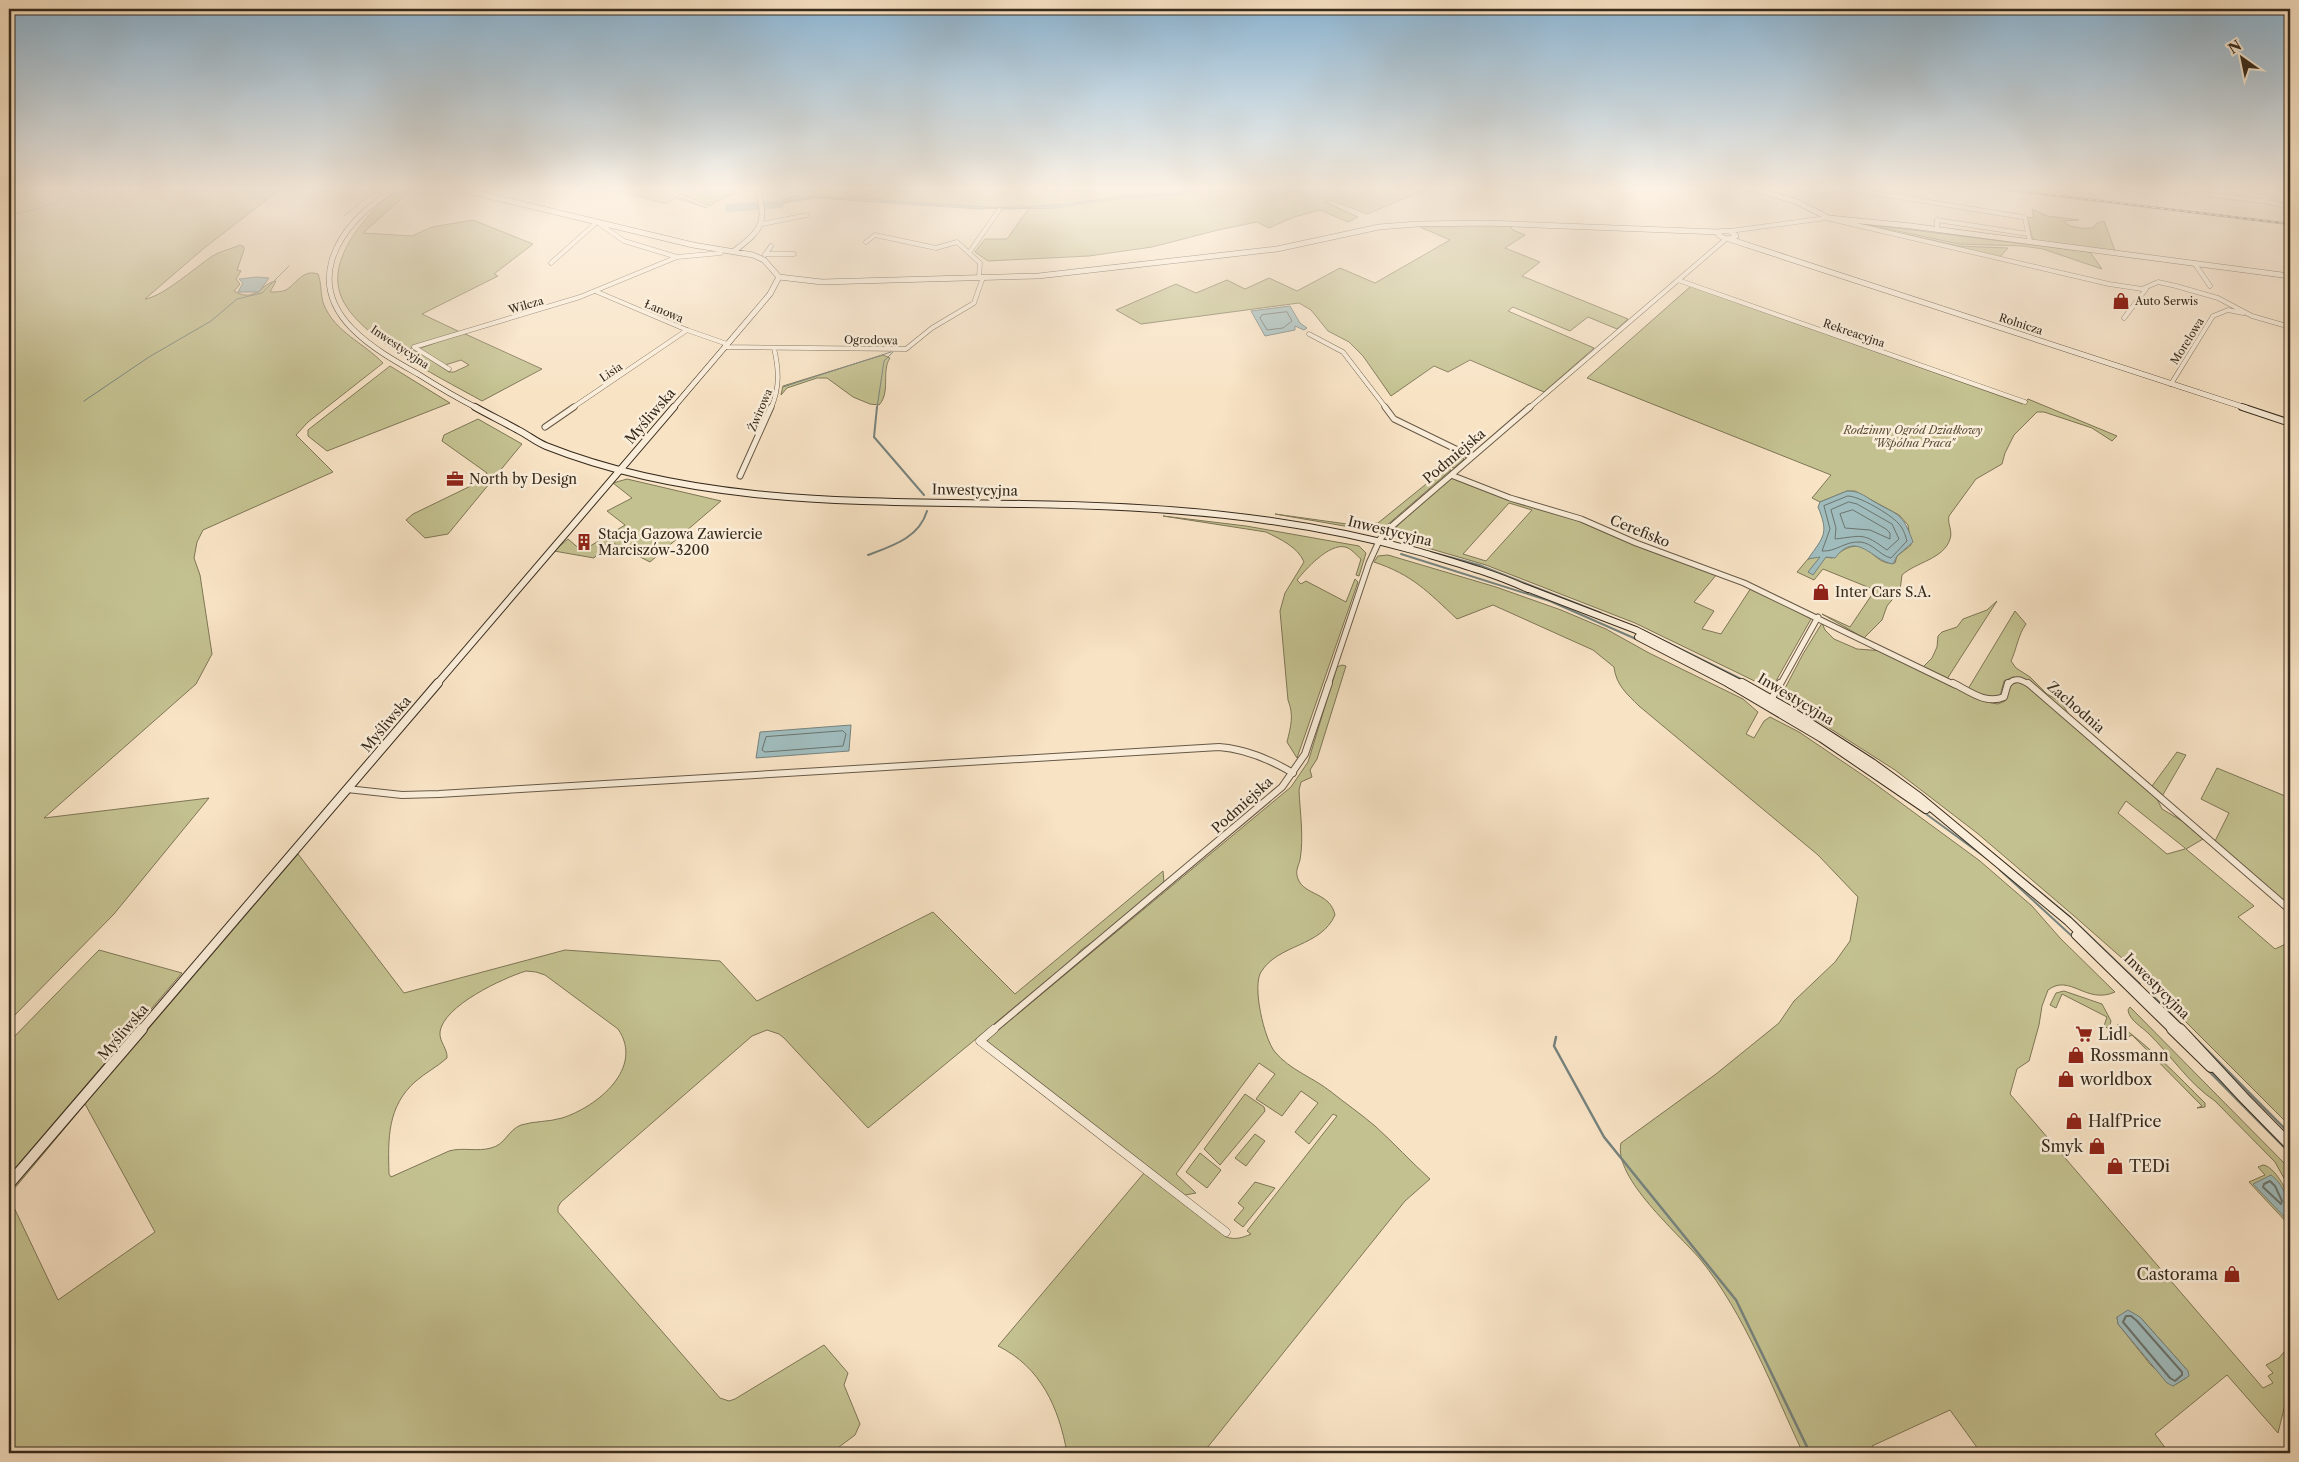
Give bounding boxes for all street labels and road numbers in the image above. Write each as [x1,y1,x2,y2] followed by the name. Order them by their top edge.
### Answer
[506,293,545,317] street label: Wilcza
[642,297,686,326] street label: Łanowa
[1997,310,2045,338] street label: Rolnicza
[2167,315,2207,367] street label: Morelowa
[1821,316,1887,350] street label: Rekreacyjna
[368,322,432,372] street label: Inwestycyjna
[844,333,898,347] street label: Ogrodowa
[597,359,625,385] street label: Lisia
[621,384,680,448] street label: Myśliwska
[744,386,775,433] street label: Żwirowa
[1419,424,1490,487] street label: Podmiejska
[932,480,1019,500] street label: Inwestycyjna
[1607,511,1673,551] street label: Cerefisko
[1346,512,1435,550] street label: Inwestycyjna
[1754,669,1838,729] street label: Inwestycyjna
[2043,677,2109,737] street label: Zachodnia
[357,692,415,756] street label: Myśliwska
[1208,772,1277,837] street label: Podmiejska
[2120,949,2194,1023] street label: Inwestycyjna
[94,1000,153,1064] street label: Myśliwska

